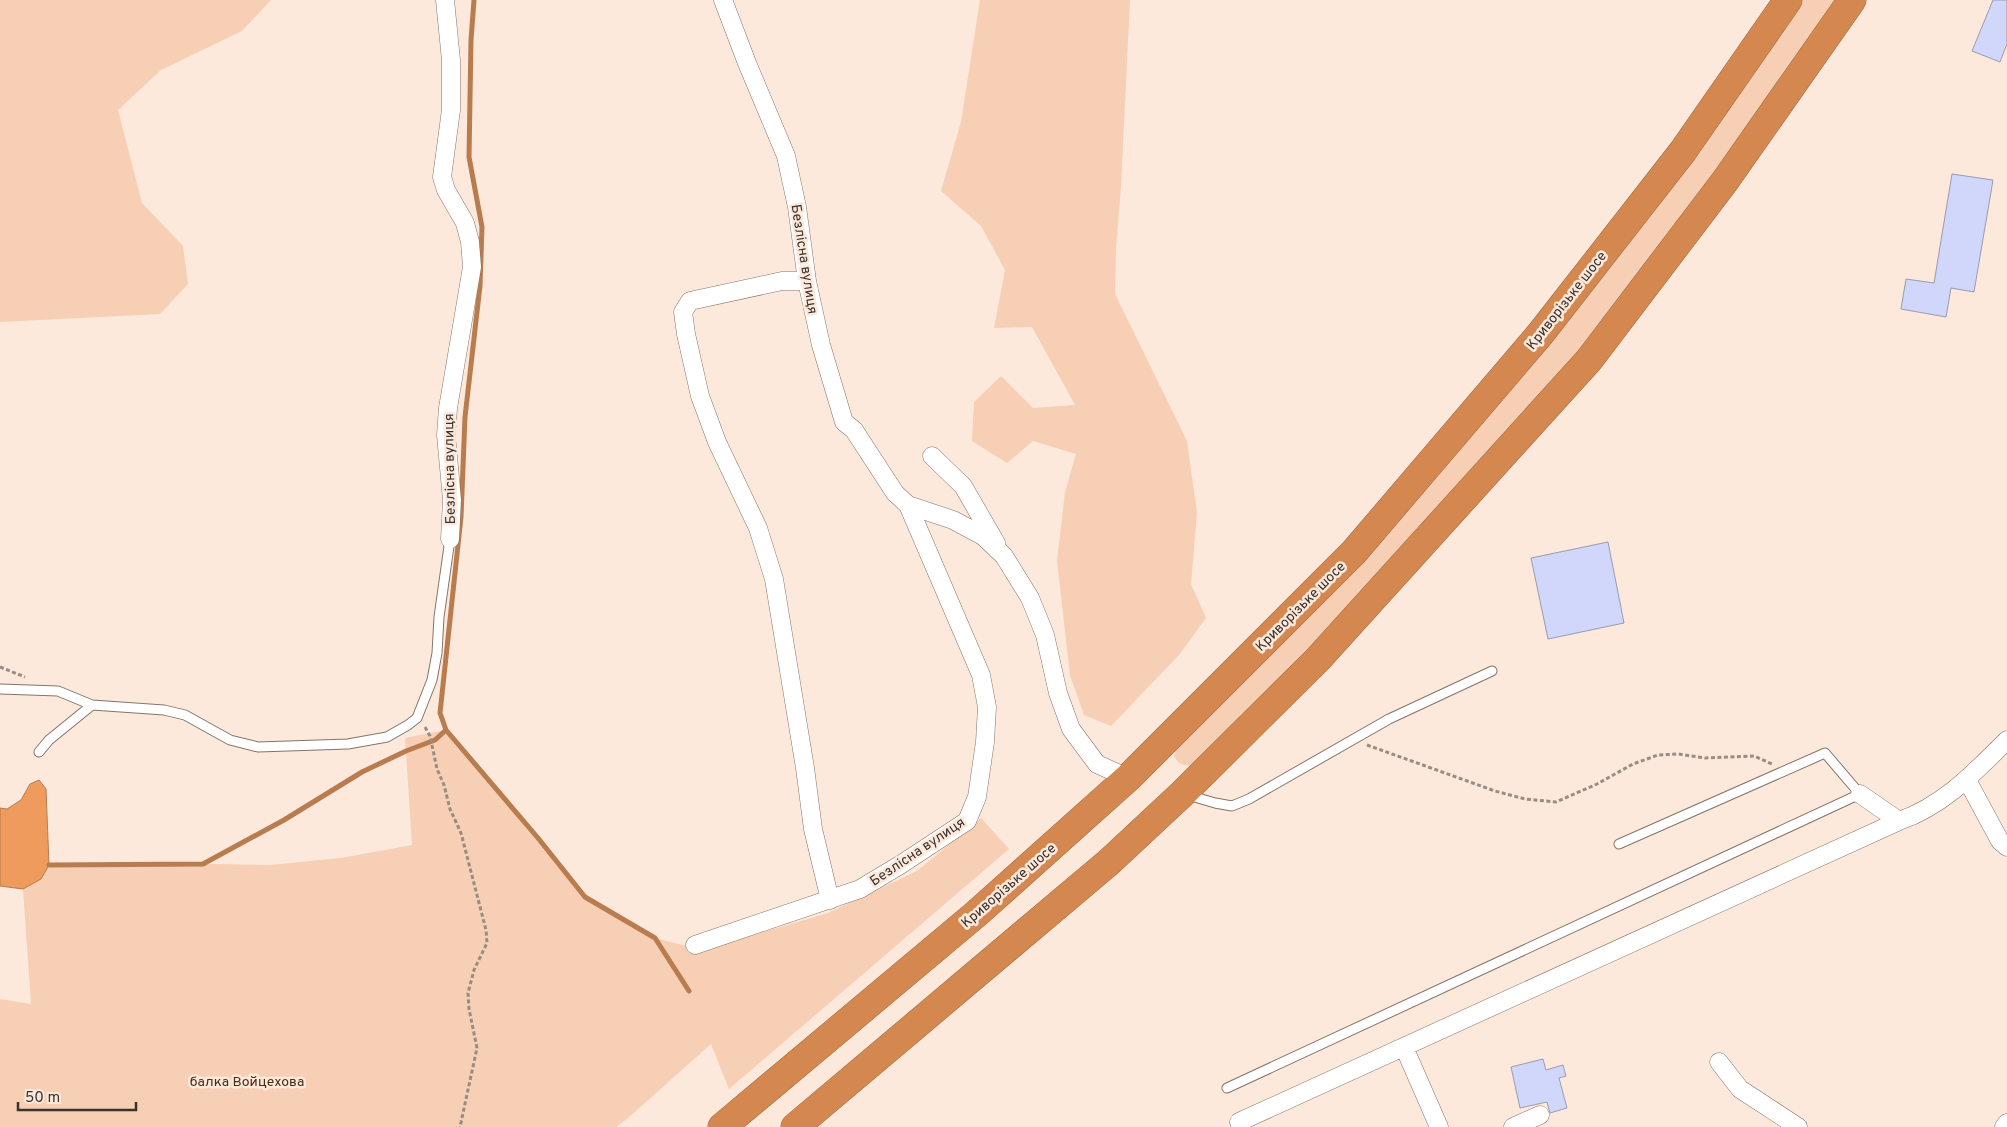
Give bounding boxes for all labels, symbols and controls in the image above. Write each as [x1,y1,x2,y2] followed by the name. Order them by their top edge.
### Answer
[786,203,821,315] street label: Безлісна вулиця
[1523,248,1611,353] street label: Криворізьке шосе
[441,413,460,525] street label: Безлісна вулиця
[1253,559,1350,656] street label: Криворізьке шосе
[867,814,969,890] street label: Безлісна вулиця
[958,840,1060,932] street label: Криворізьке шосе
[190,1074,304,1091] park label: балка Войцехова
[18,1080,135,1112] scale bar
[25,1089,60,1108] text: 50 m

